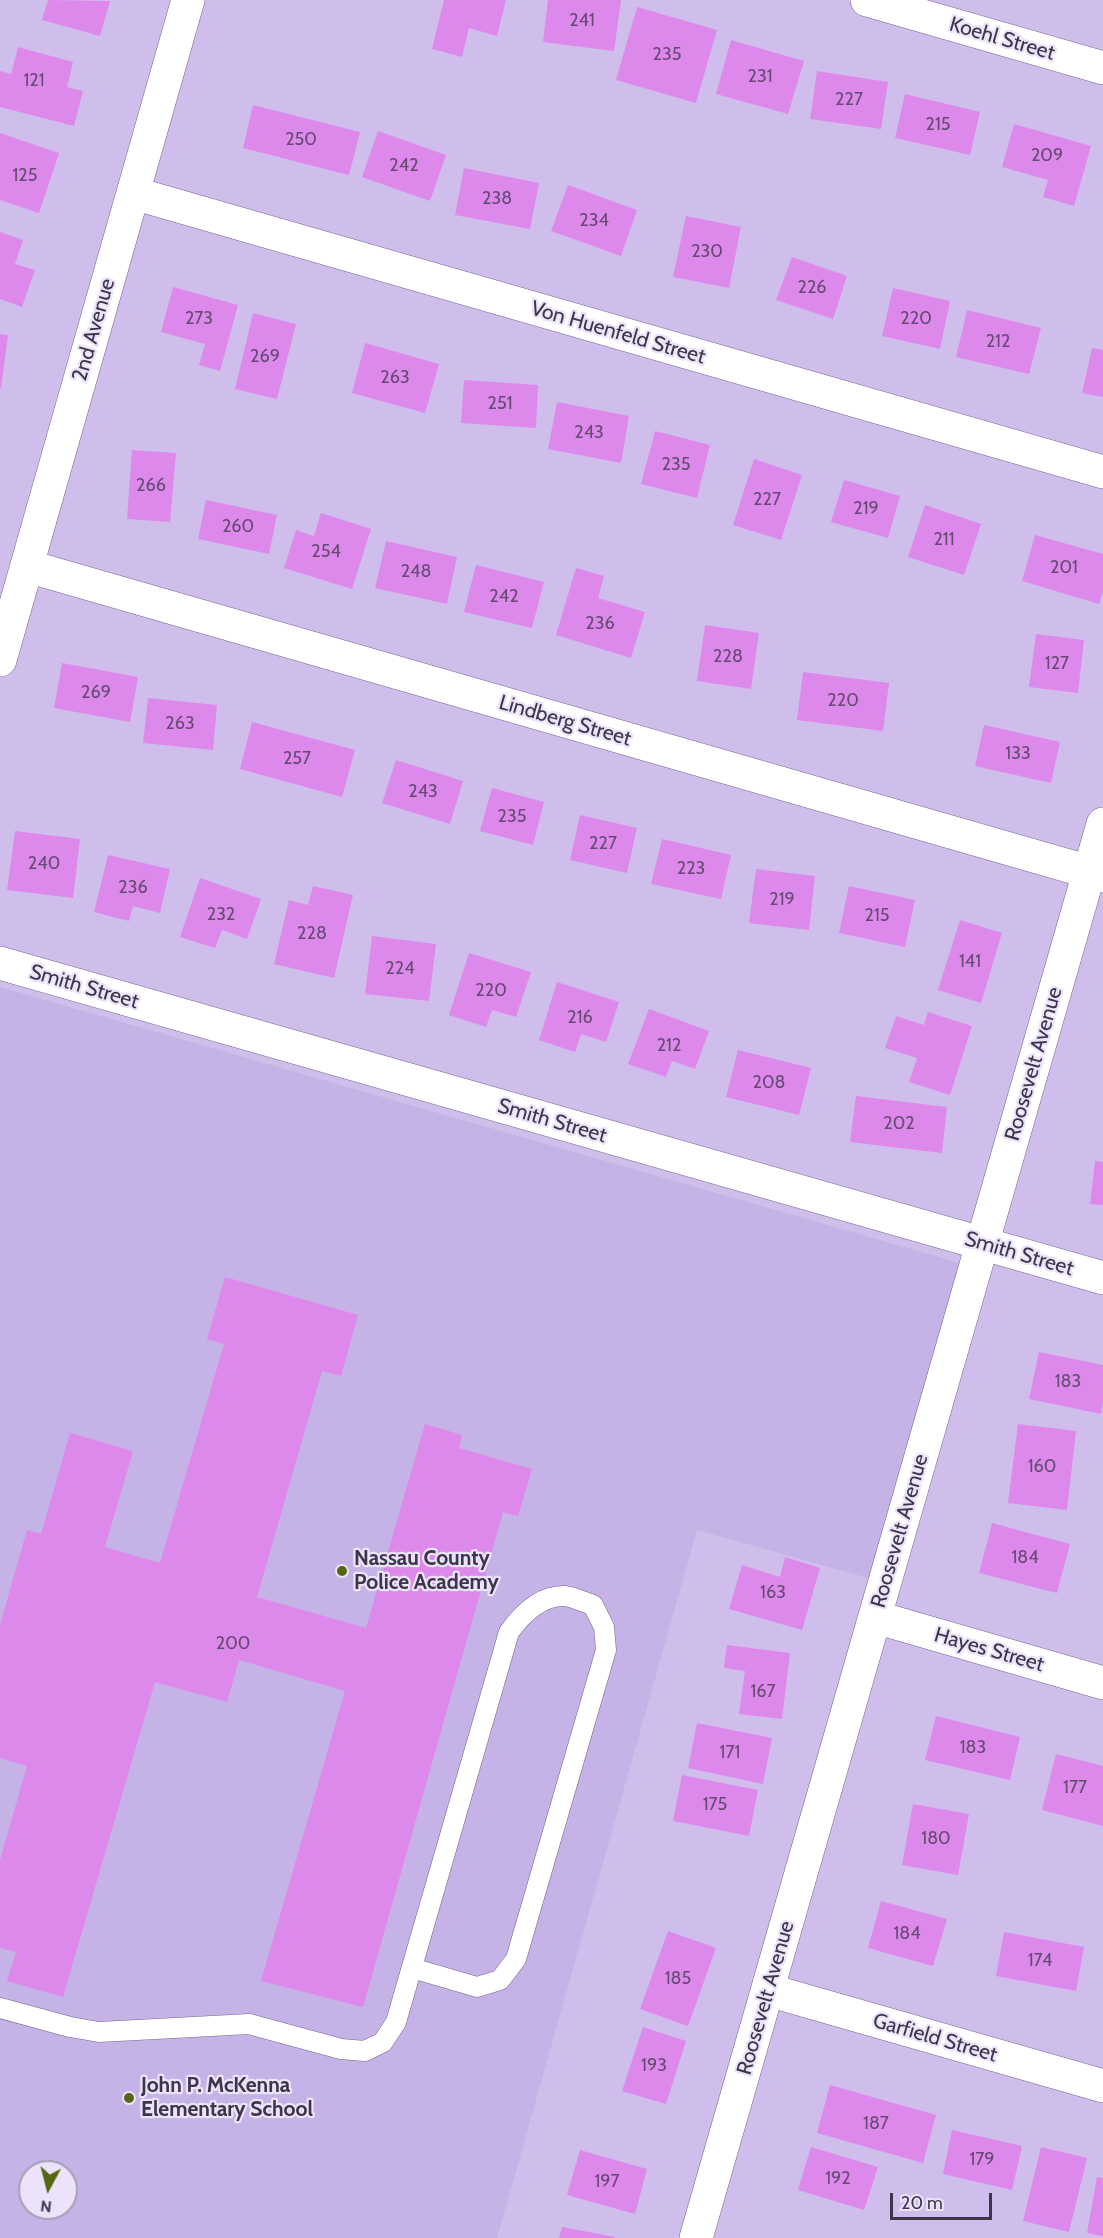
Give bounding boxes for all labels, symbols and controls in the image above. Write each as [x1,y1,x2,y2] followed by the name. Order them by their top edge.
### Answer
[569,10,595,32] house number: 241
[946,12,1058,66] street label: Koehl Street
[653,44,681,66] house number: 235
[747,66,773,88] house number: 231
[23,70,45,92] house number: 121
[835,89,863,111] house number: 227
[925,114,951,136] house number: 215
[285,129,317,151] house number: 250
[1031,145,1063,167] house number: 209
[389,155,419,177] house number: 242
[12,165,38,187] house number: 125
[482,188,512,210] house number: 238
[579,210,609,232] house number: 234
[691,241,723,263] house number: 230
[67,276,121,384] street label: 2nd Avenue
[797,277,827,299] house number: 226
[528,296,708,370] street label: Von Huenfeld Street
[185,308,213,330] house number: 273
[900,308,932,330] house number: 220
[986,331,1010,353] house number: 212
[250,346,280,368] house number: 269
[380,367,410,389] house number: 263
[487,393,513,415] house number: 251
[574,422,604,444] house number: 243
[662,454,690,476] house number: 235
[136,475,166,497] house number: 266
[753,489,781,511] house number: 227
[853,498,879,520] house number: 219
[222,516,254,538] house number: 260
[933,529,955,551] house number: 211
[311,541,341,563] house number: 254
[1050,557,1078,579] house number: 201
[401,561,431,583] house number: 248
[489,586,519,608] house number: 242
[585,613,615,635] house number: 236
[713,646,743,668] house number: 228
[1045,653,1069,675] house number: 127
[81,682,111,704] house number: 269
[496,690,634,752] street label: Lindberg Street
[827,690,859,712] house number: 220
[165,713,195,735] house number: 263
[1005,743,1031,765] house number: 133
[283,748,311,770] house number: 257
[408,781,438,803] house number: 243
[498,806,526,828] house number: 235
[589,833,617,855] house number: 227
[28,853,60,875] house number: 240
[677,858,705,880] house number: 223
[118,877,148,899] house number: 236
[769,889,795,911] house number: 219
[207,904,235,926] house number: 232
[864,905,890,927] house number: 215
[297,923,327,945] house number: 228
[959,951,981,973] house number: 141
[385,958,415,980] house number: 224
[27,959,141,1015] street label: Smith Street
[475,980,507,1002] house number: 220
[1000,984,1068,1144] street label: Roosevelt Avenue
[567,1007,593,1029] house number: 216
[657,1035,681,1057] house number: 212
[753,1072,785,1094] house number: 208
[495,1093,609,1149] street label: Smith Street
[883,1113,915,1135] house number: 202
[962,1226,1076,1282] street label: Smith Street
[1055,1371,1081,1393] house number: 183
[866,1451,934,1611] street label: Roosevelt Avenue
[1028,1456,1056,1478] house number: 160
[354,1546,499,1596] place label: Nassau County Police Academy
[1011,1547,1039,1569] house number: 184
[335,1564,349,1578] marker: Nassau County Police Academy
[760,1582,786,1604] house number: 163
[931,1622,1047,1678] street label: Hayes Street
[216,1633,250,1655] house number: 200
[750,1681,776,1703] house number: 167
[960,1737,986,1759] house number: 183
[720,1742,740,1764] house number: 171
[1063,1777,1087,1799] house number: 177
[703,1794,727,1816] house number: 175
[921,1828,951,1850] house number: 180
[732,1918,800,2078] street label: Roosevelt Avenue
[893,1923,921,1945] house number: 184
[1028,1950,1052,1972] house number: 174
[665,1968,691,1990] house number: 185
[870,2008,1000,2068] street label: Garfield Street
[641,2055,667,2077] house number: 193
[141,2073,313,2123] place label: John P. McKenna Elementary School
[122,2091,136,2105] marker: John P. McKenna Elementary School
[863,2113,889,2135] house number: 187
[969,2149,995,2171] house number: 179
[18,2160,78,2220] north arrow
[825,2168,851,2190] house number: 192
[594,2171,620,2193] house number: 197
[893,2181,995,2219] scale bar
[901,2192,943,2214] text: 20 m
[39,2196,53,2216] text: N

